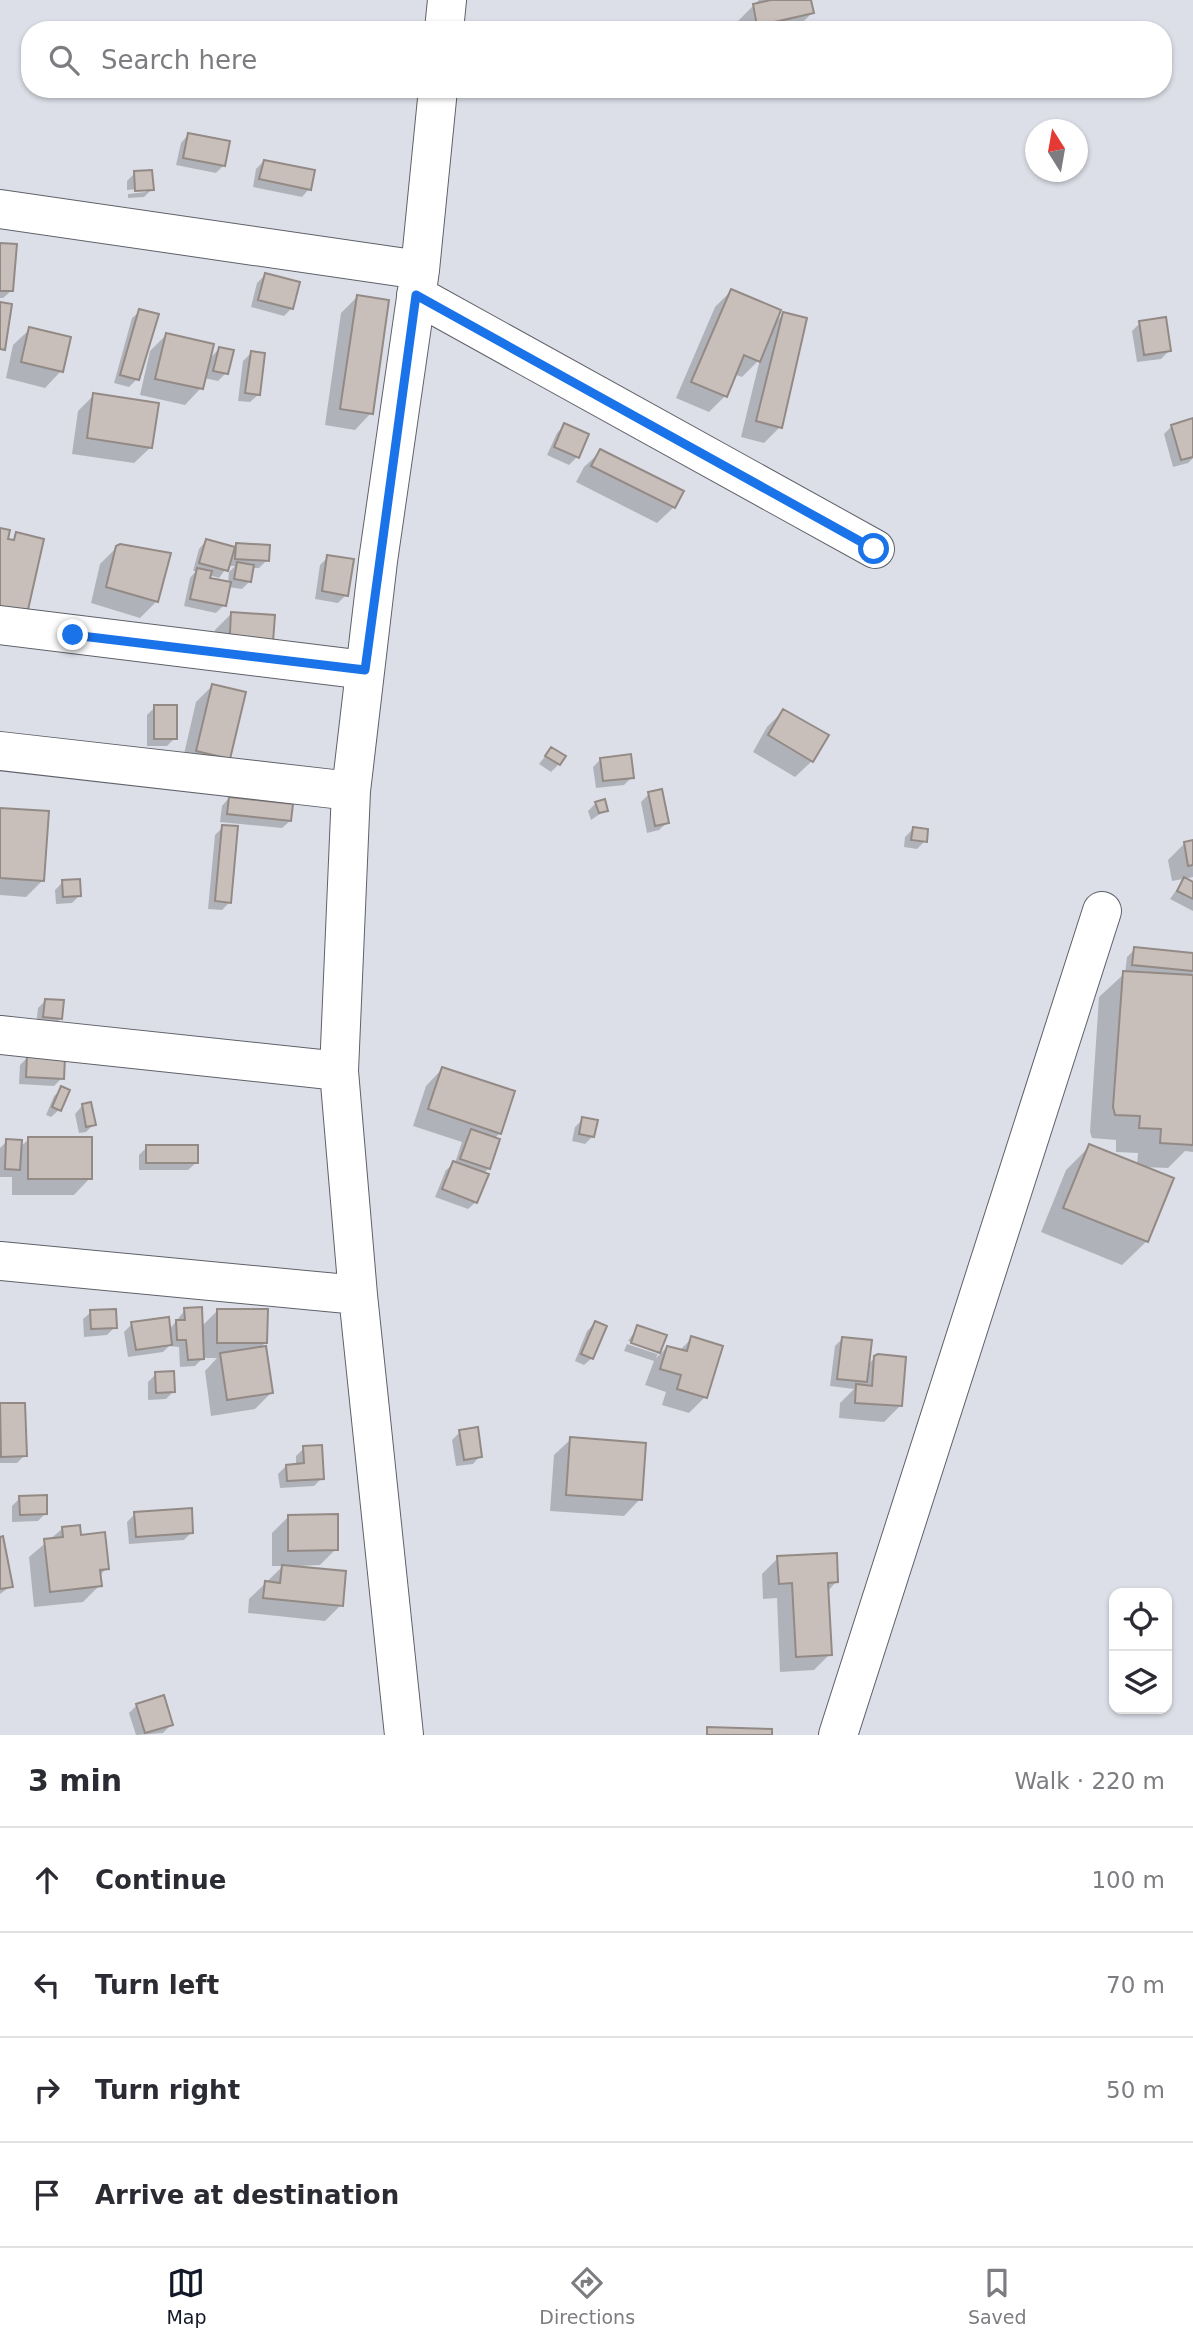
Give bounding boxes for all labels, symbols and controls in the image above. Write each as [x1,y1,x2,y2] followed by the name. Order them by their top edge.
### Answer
[21,21,1172,98] search box
[45,41,83,79] icon: search
[101,45,257,75] text: Search here
[1025,119,1088,182] north arrow
[858,533,889,564] route start
[57,619,88,650] route end
[1109,1588,1172,1714] map controls
[1109,1588,1172,1651] button: locate
[1109,1651,1172,1714] button: layers
[28,1763,122,1798] text: 3 min
[1014,1768,1165,1794] text: Walk · 220 m
[28,1861,66,1899] icon: ahead
[95,1865,226,1895] text: Continue
[1091,1867,1165,1893] text: 100 m
[28,1966,66,2004] icon: left
[95,1970,219,2000] text: Turn left
[1106,1972,1165,1998] text: 70 m
[28,2071,66,2109] icon: right
[95,2075,240,2105] text: Turn right
[1106,2077,1165,2103] text: 50 m
[28,2176,66,2214] icon: arrive
[95,2180,399,2210] text: Arrive at destination
[166,2264,207,2328] tab: Map
[539,2264,635,2328] tab: Directions
[968,2264,1027,2328] tab: Saved

